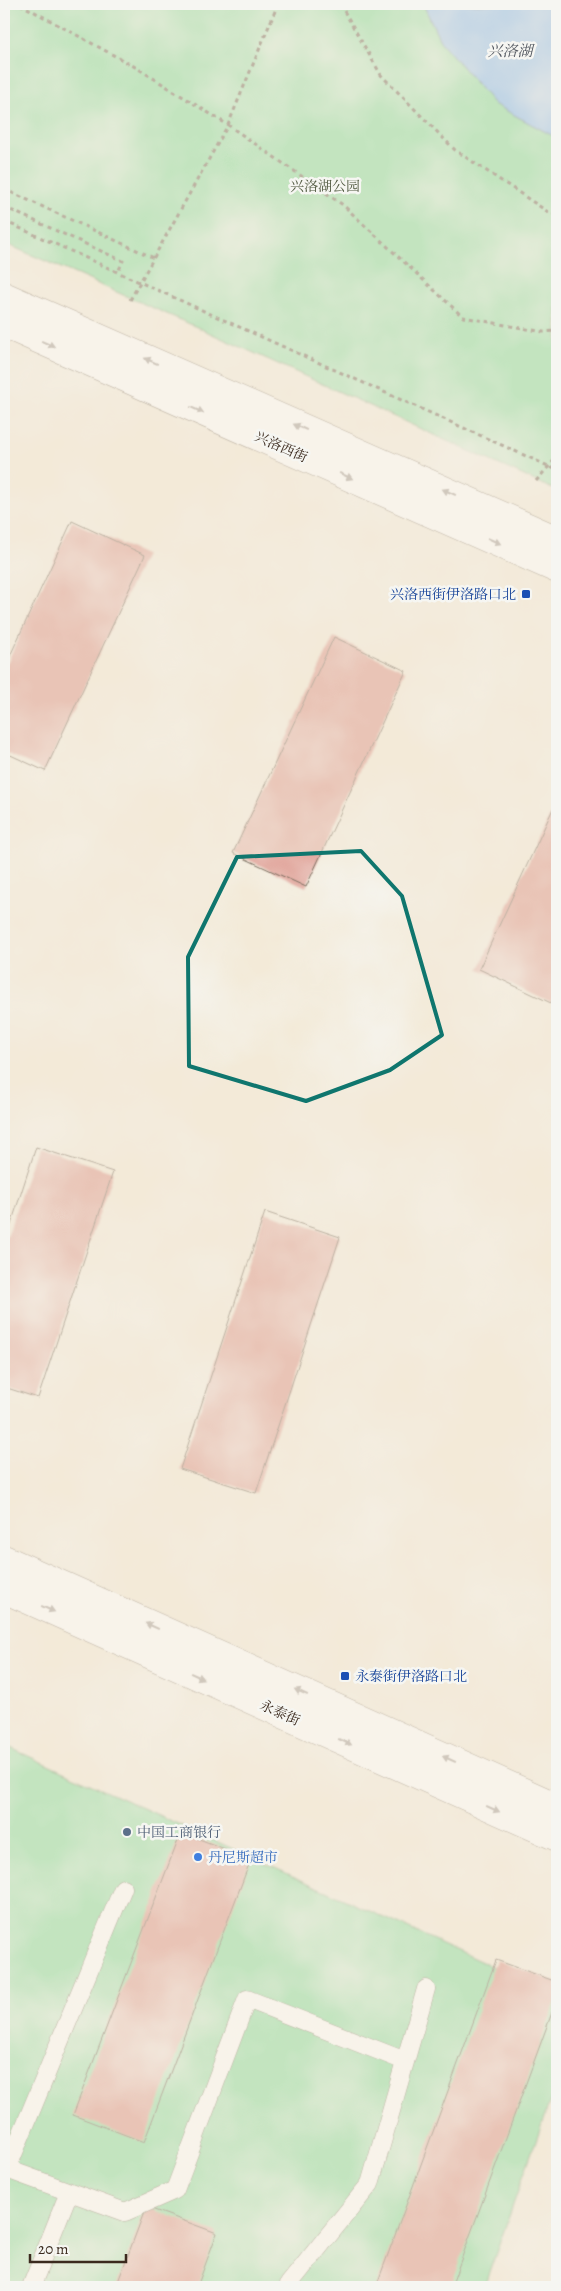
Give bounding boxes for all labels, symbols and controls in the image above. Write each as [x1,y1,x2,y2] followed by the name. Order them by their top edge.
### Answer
[487,41,535,61] water label: 兴洛湖
[290,177,360,196] park label: 兴洛湖公园
[41,341,55,349] one-way arrow
[144,357,158,365] one-way arrow
[190,406,204,414] one-way arrow
[293,422,307,430] one-way arrow
[252,427,310,467] street label: 兴洛西街
[339,472,353,480] one-way arrow
[442,488,456,496] one-way arrow
[487,538,501,546] one-way arrow
[390,585,516,604] place label: 兴洛西街伊洛路口北
[520,588,532,600] marker: 兴洛西街伊洛路口北
[41,1606,55,1614] one-way arrow
[145,1621,159,1629] one-way arrow
[355,1667,467,1686] place label: 永泰街伊洛路口北
[339,1670,351,1682] marker: 永泰街伊洛路口北
[190,1672,204,1680] one-way arrow
[294,1688,308,1696] one-way arrow
[257,1696,303,1730] street label: 永泰街
[338,1739,352,1747] one-way arrow
[442,1754,456,1762] one-way arrow
[486,1805,500,1813] one-way arrow
[137,1823,221,1842] place label: 中国工商银行
[121,1826,133,1838] marker: 中国工商银行
[208,1848,278,1867] place label: 丹尼斯超市
[192,1851,204,1863] marker: 丹尼斯超市
[30,2231,126,2263] scale bar
[38,2239,69,2259] text: 20 m

